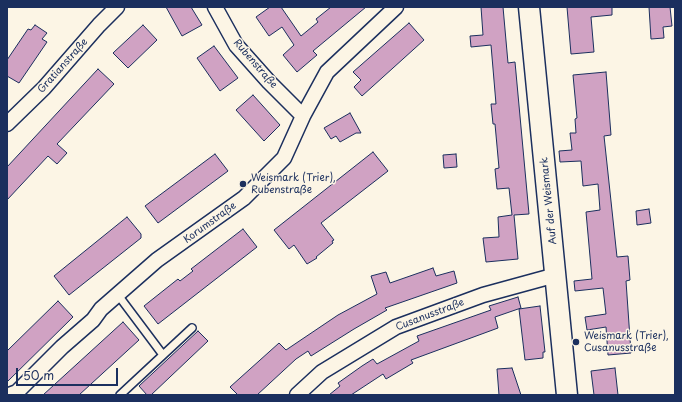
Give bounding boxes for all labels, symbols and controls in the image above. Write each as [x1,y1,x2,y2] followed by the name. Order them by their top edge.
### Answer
[35,36,91,96] street label: Gratianstraße
[230,37,280,91] street label: Rubenstraße
[538,157,560,245] street label: Auf der Weismark
[251,172,336,196] place label: Weismark (Trier), Rubenstraße
[238,179,248,189] marker: Weismark (Trier), Rubenstraße
[181,200,239,246] street label: Korumstraße
[394,296,466,334] street label: Cusanusstraße
[584,330,669,354] place label: Weismark (Trier), Cusanusstraße
[571,337,581,347] marker: Weismark (Trier), Cusanusstraße
[18,360,120,386] scale bar
[23,366,54,384] text: 50 m

